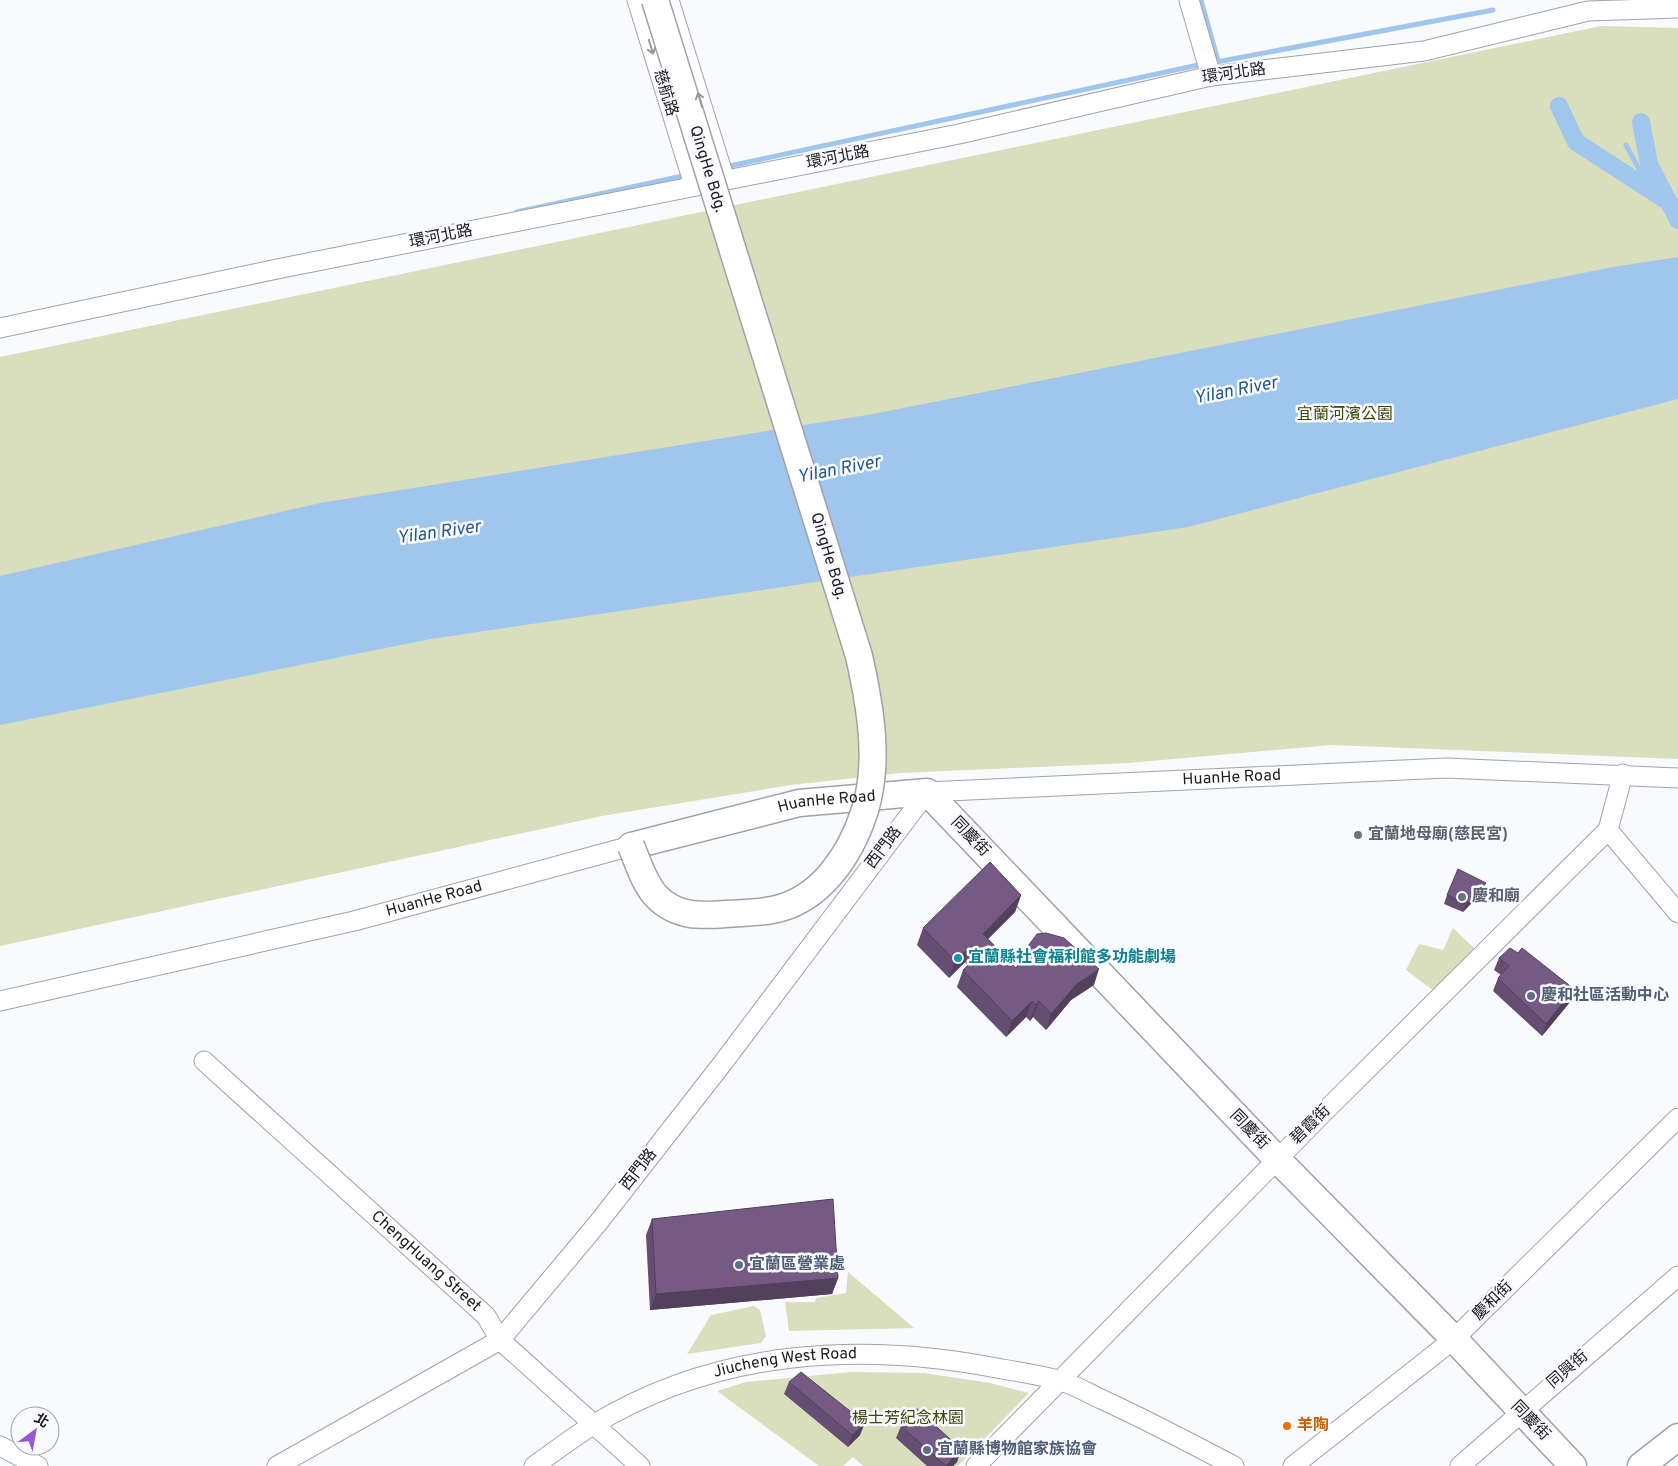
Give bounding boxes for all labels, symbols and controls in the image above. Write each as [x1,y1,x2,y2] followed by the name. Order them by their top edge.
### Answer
[647,38,657,54] one-way arrow
[1201,60,1267,88] street label: 環河北路
[648,67,682,119] street label: 慈航路
[695,92,704,108] one-way arrow
[684,123,730,215] street label: QingHe Bdg.
[805,142,871,174] street label: 環河北路
[408,221,474,253] street label: 環河北路
[1193,371,1282,410] water label: Yilan River
[1297,405,1393,425] park label: 宜蘭河濱公園
[796,450,885,489] water label: Yilan River
[805,510,851,602] street label: QingHe Bdg.
[396,515,484,550] water label: Yilan River
[1182,766,1281,790] street label: HuanHe Road
[775,786,876,818] street label: HuanHe Road
[946,812,995,861] street label: 同慶街
[862,823,906,873] street label: 西門路
[1368,825,1508,845] place label: 宜蘭地母廟(慈民宮)
[1352,829,1364,841] marker: 宜蘭地母廟(慈民宮)
[384,877,484,922] street label: HuanHe Road
[1472,886,1520,907] place label: 慶和廟
[1456,891,1468,903] marker: 慶和廟
[968,947,1176,968] place label: 宜蘭縣社會福利館多功能劇場
[952,952,964,964] marker: 宜蘭縣社會福利館多功能劇場
[1541,985,1669,1006] place label: 慶和社區活動中心
[1525,990,1537,1002] marker: 慶和社區活動中心
[1287,1101,1335,1149] street label: 碧霞街
[1225,1105,1274,1154] street label: 同慶街
[616,1145,662,1195] street label: 西門路
[366,1207,485,1316] street label: ChengHuang Street
[749,1255,845,1275] place label: 宜蘭區營業處
[733,1259,745,1271] marker: 宜蘭區營業處
[1468,1276,1517,1325] street label: 慶和街
[711,1344,857,1383] street label: Jiucheng West Road
[1543,1347,1593,1393] street label: 同興街
[1506,1396,1555,1445] street label: 同慶街
[10,1406,60,1456] north arrow
[852,1409,964,1429] park label: 楊士芳紀念林園
[31,1410,52,1432] text: 北
[1297,1416,1329,1436] place label: 羊陶
[1281,1420,1293,1432] marker: 羊陶
[937,1439,1097,1460] place label: 宜蘭縣博物館家族協會
[921,1444,933,1456] marker: 宜蘭縣博物館家族協會

